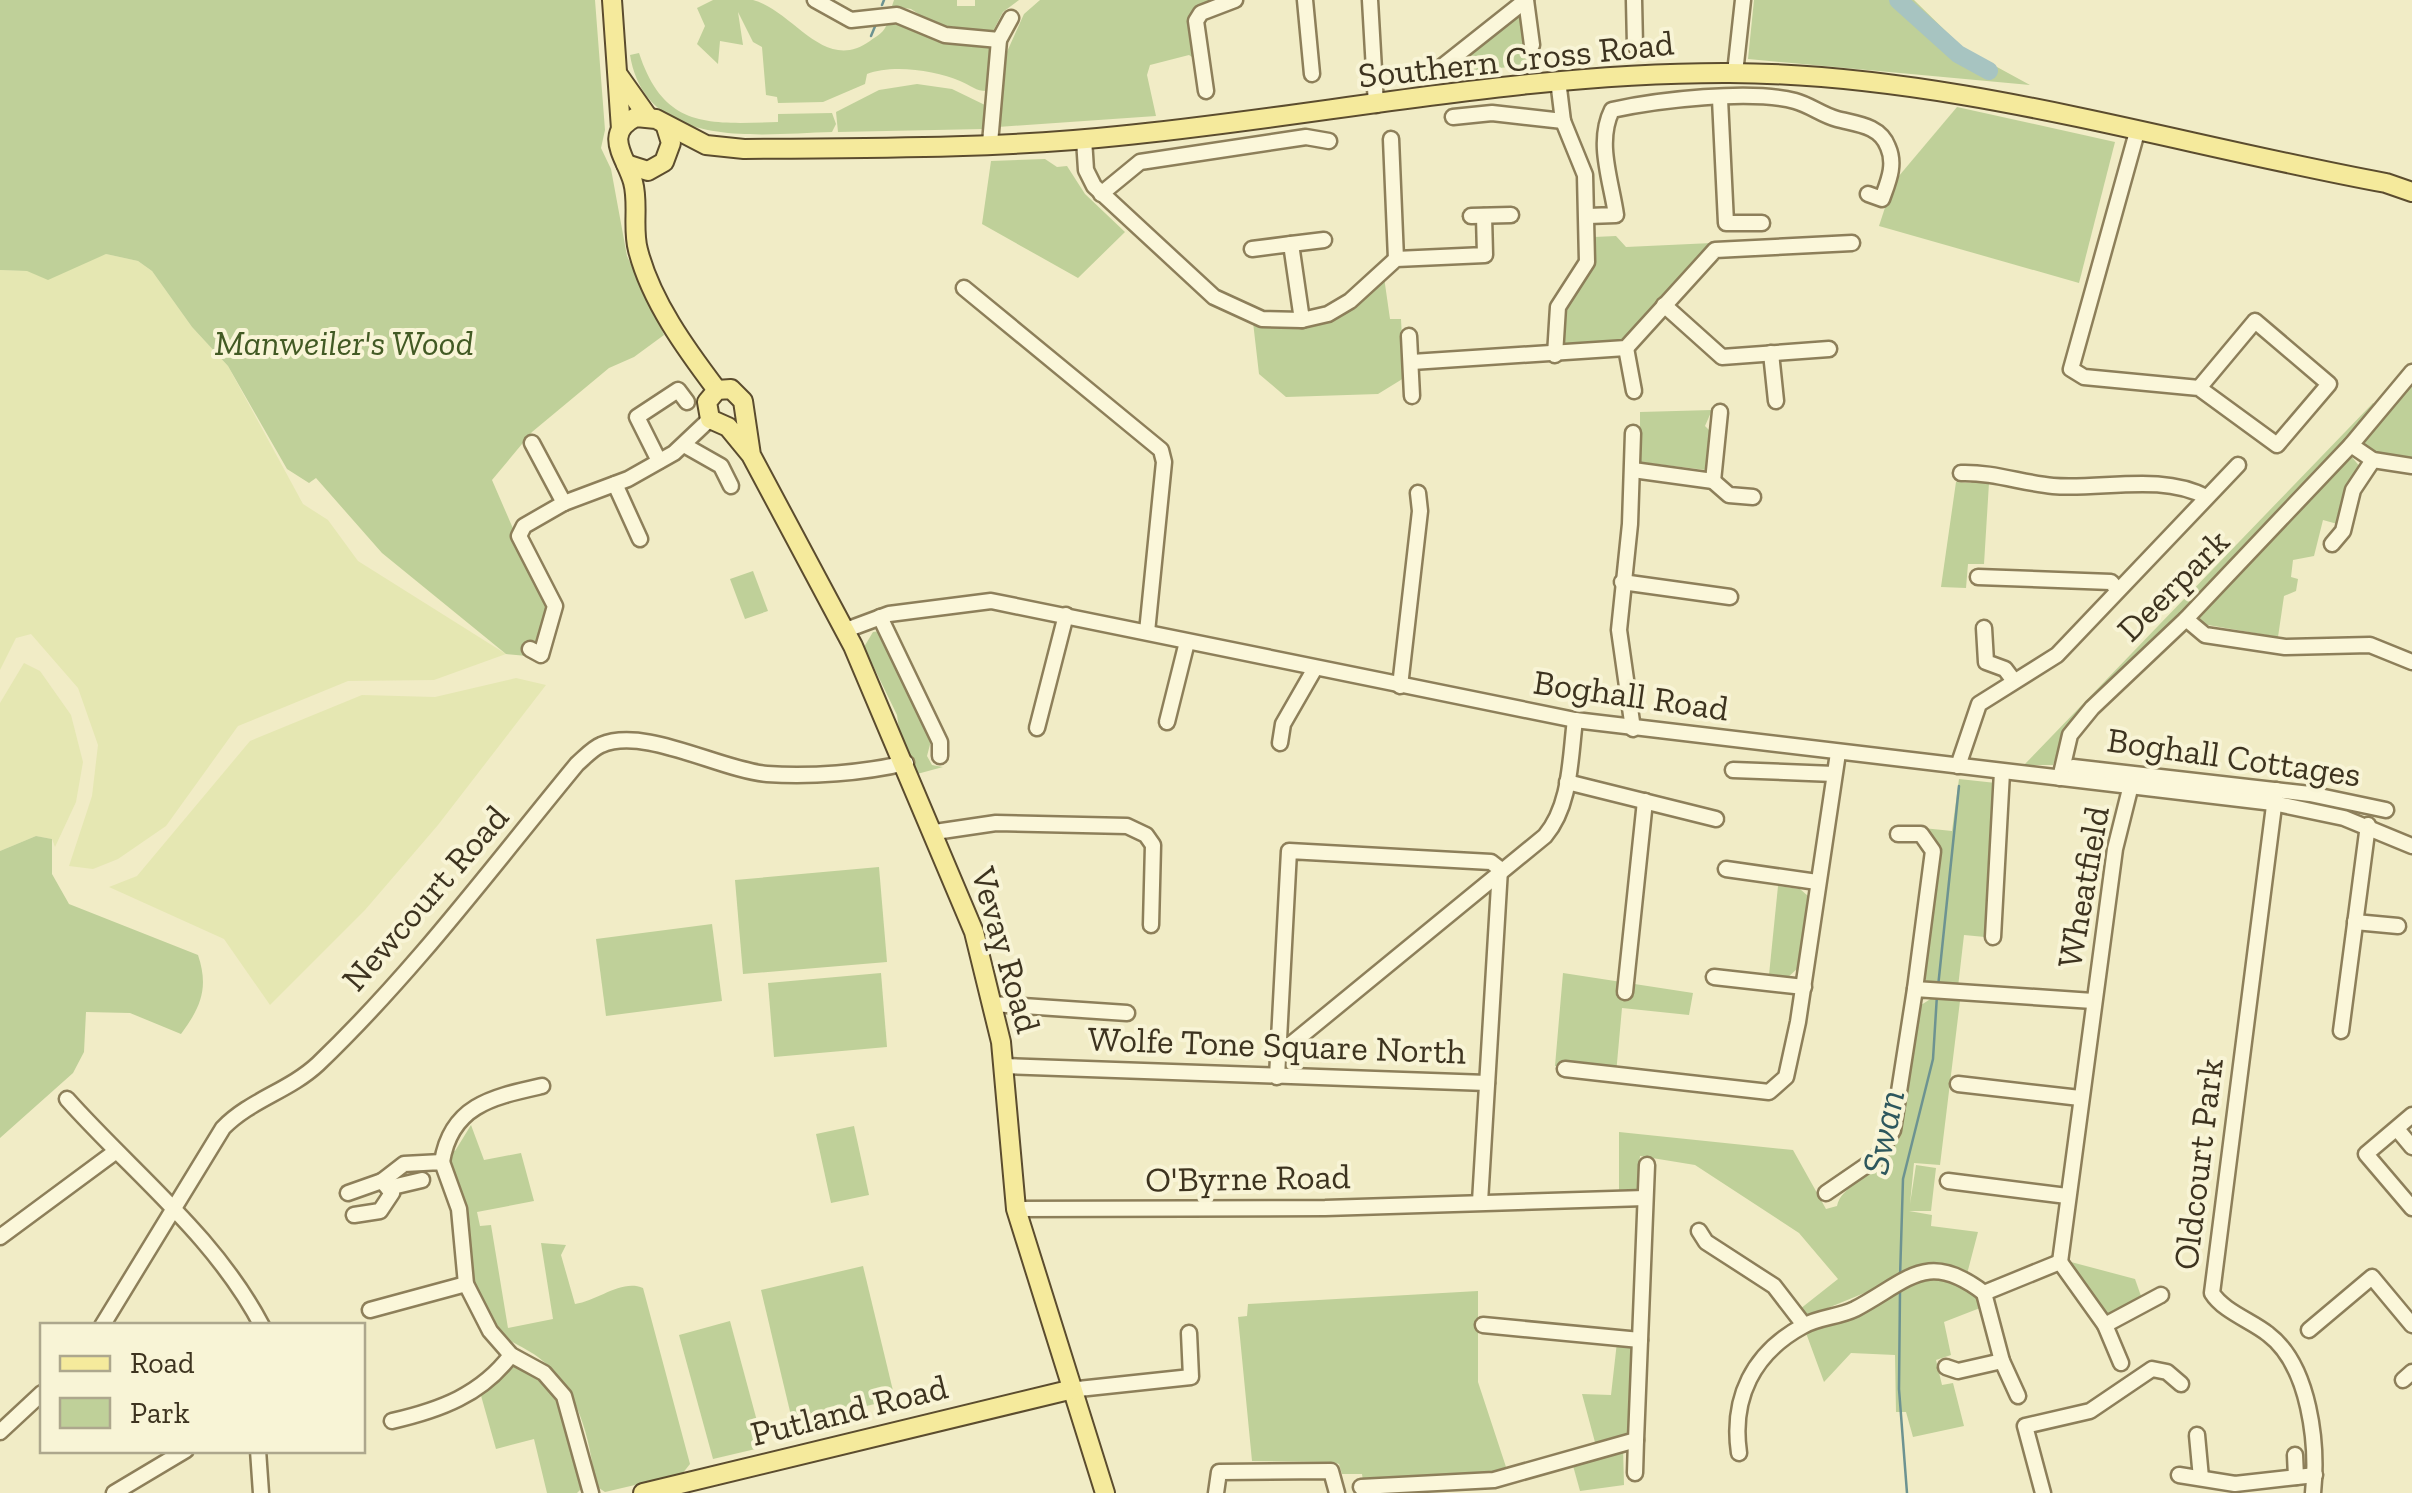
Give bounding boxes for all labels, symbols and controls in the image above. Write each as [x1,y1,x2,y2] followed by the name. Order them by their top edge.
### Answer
[1356,22,1676,96] street label: Southern Cross Road
[214,322,474,364] park label: Manweiler's Wood
[2108,520,2238,650] street label: Deerpark
[1531,661,1731,729] street label: Boghall Road
[2104,718,2364,796] street label: Boghall Cottages
[333,797,517,999] street label: Newcourt Road
[2048,803,2118,971] street label: Wheatfield
[962,861,1050,1038] street label: Vevay Road
[1087,1017,1467,1073] street label: Wolfe Tone Square North
[2164,1056,2232,1272] street label: Oldcourt Park
[1852,1085,1914,1179] water label: Swan
[1145,1155,1351,1201] street label: O'Byrne Road
[40,1323,365,1453] legend
[130,1345,195,1381] text: Road
[746,1365,952,1455] street label: Putland Road
[130,1395,190,1431] text: Park

